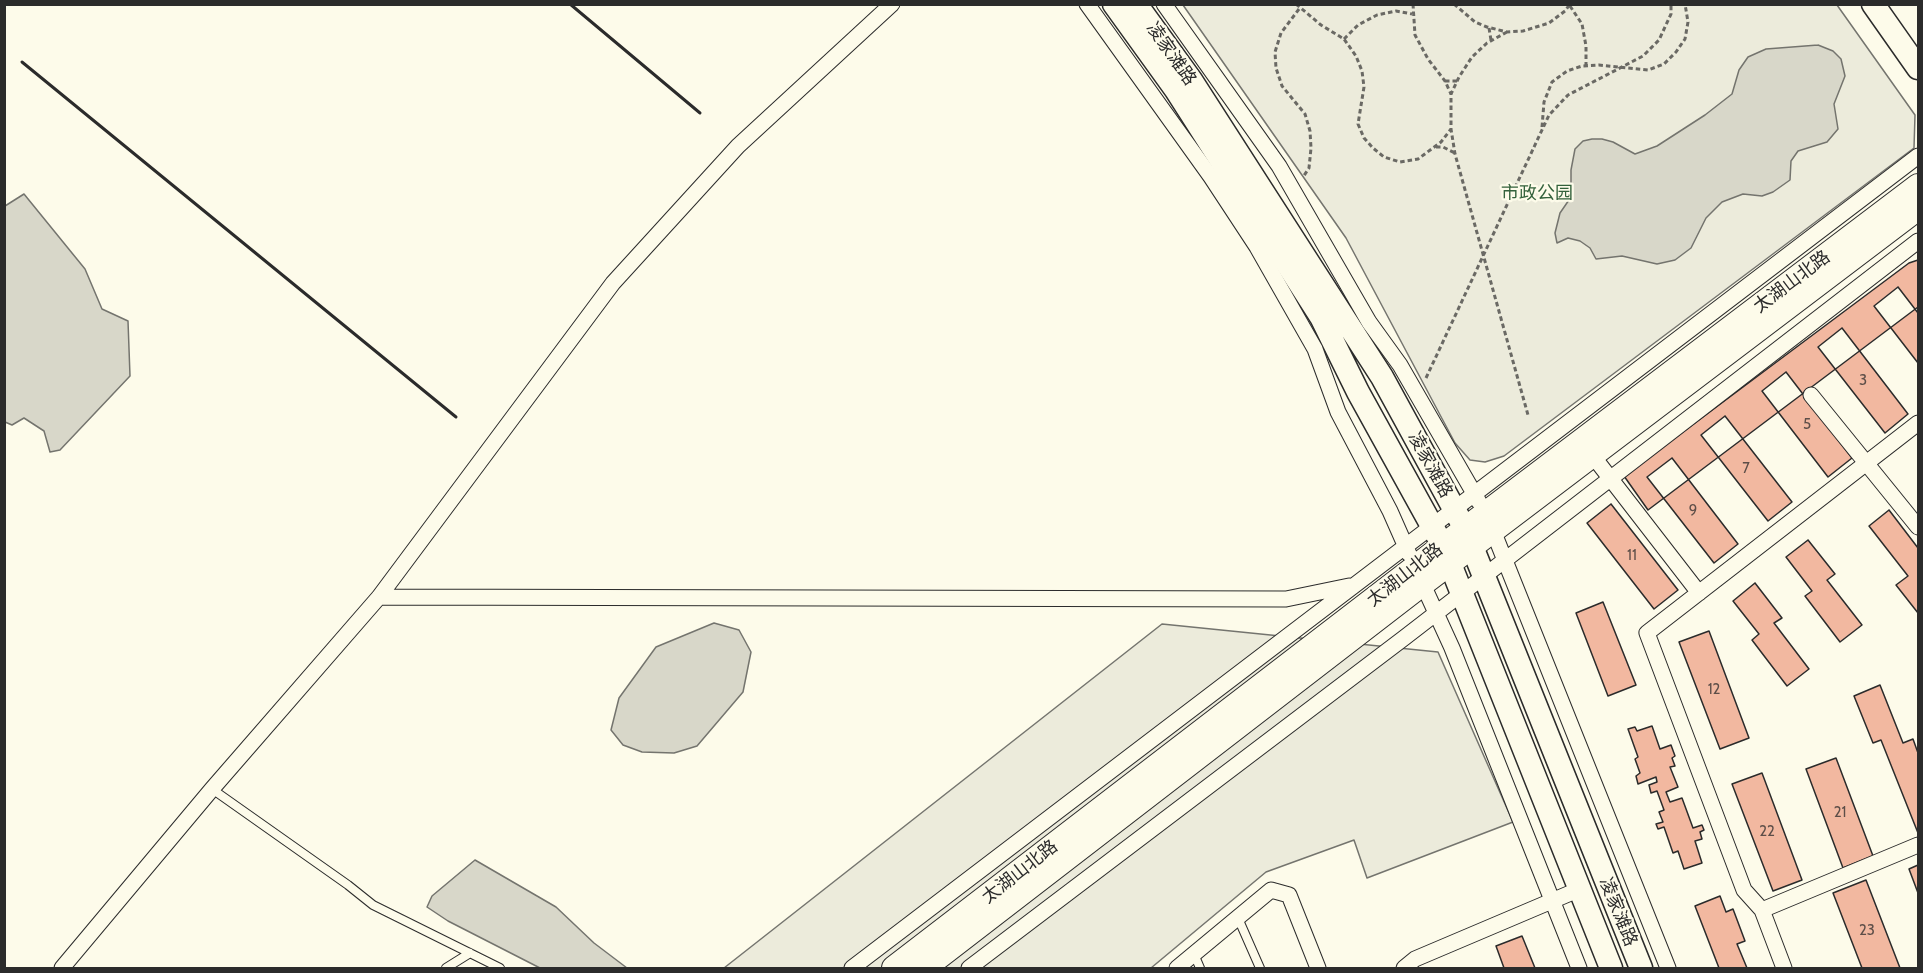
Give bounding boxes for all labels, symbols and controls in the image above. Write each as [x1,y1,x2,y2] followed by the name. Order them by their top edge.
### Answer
[1142,18,1200,90] street label: 凌家滩路
[1501,183,1573,205] park label: 市政公园
[1750,246,1834,318] street label: 太湖山北路
[1859,372,1867,390] house number: 3
[1803,416,1811,434] house number: 5
[1403,428,1457,502] street label: 凌家滩路
[1742,460,1750,478] house number: 7
[1689,502,1697,520] house number: 9
[1363,539,1447,611] street label: 太湖山北路
[1627,547,1637,565] house number: 11
[1708,681,1720,699] house number: 12
[1834,804,1846,822] house number: 21
[1759,823,1775,841] house number: 22
[978,836,1062,908] street label: 太湖山北路
[1595,875,1641,949] street label: 凌家滩路
[1859,922,1875,940] house number: 23

